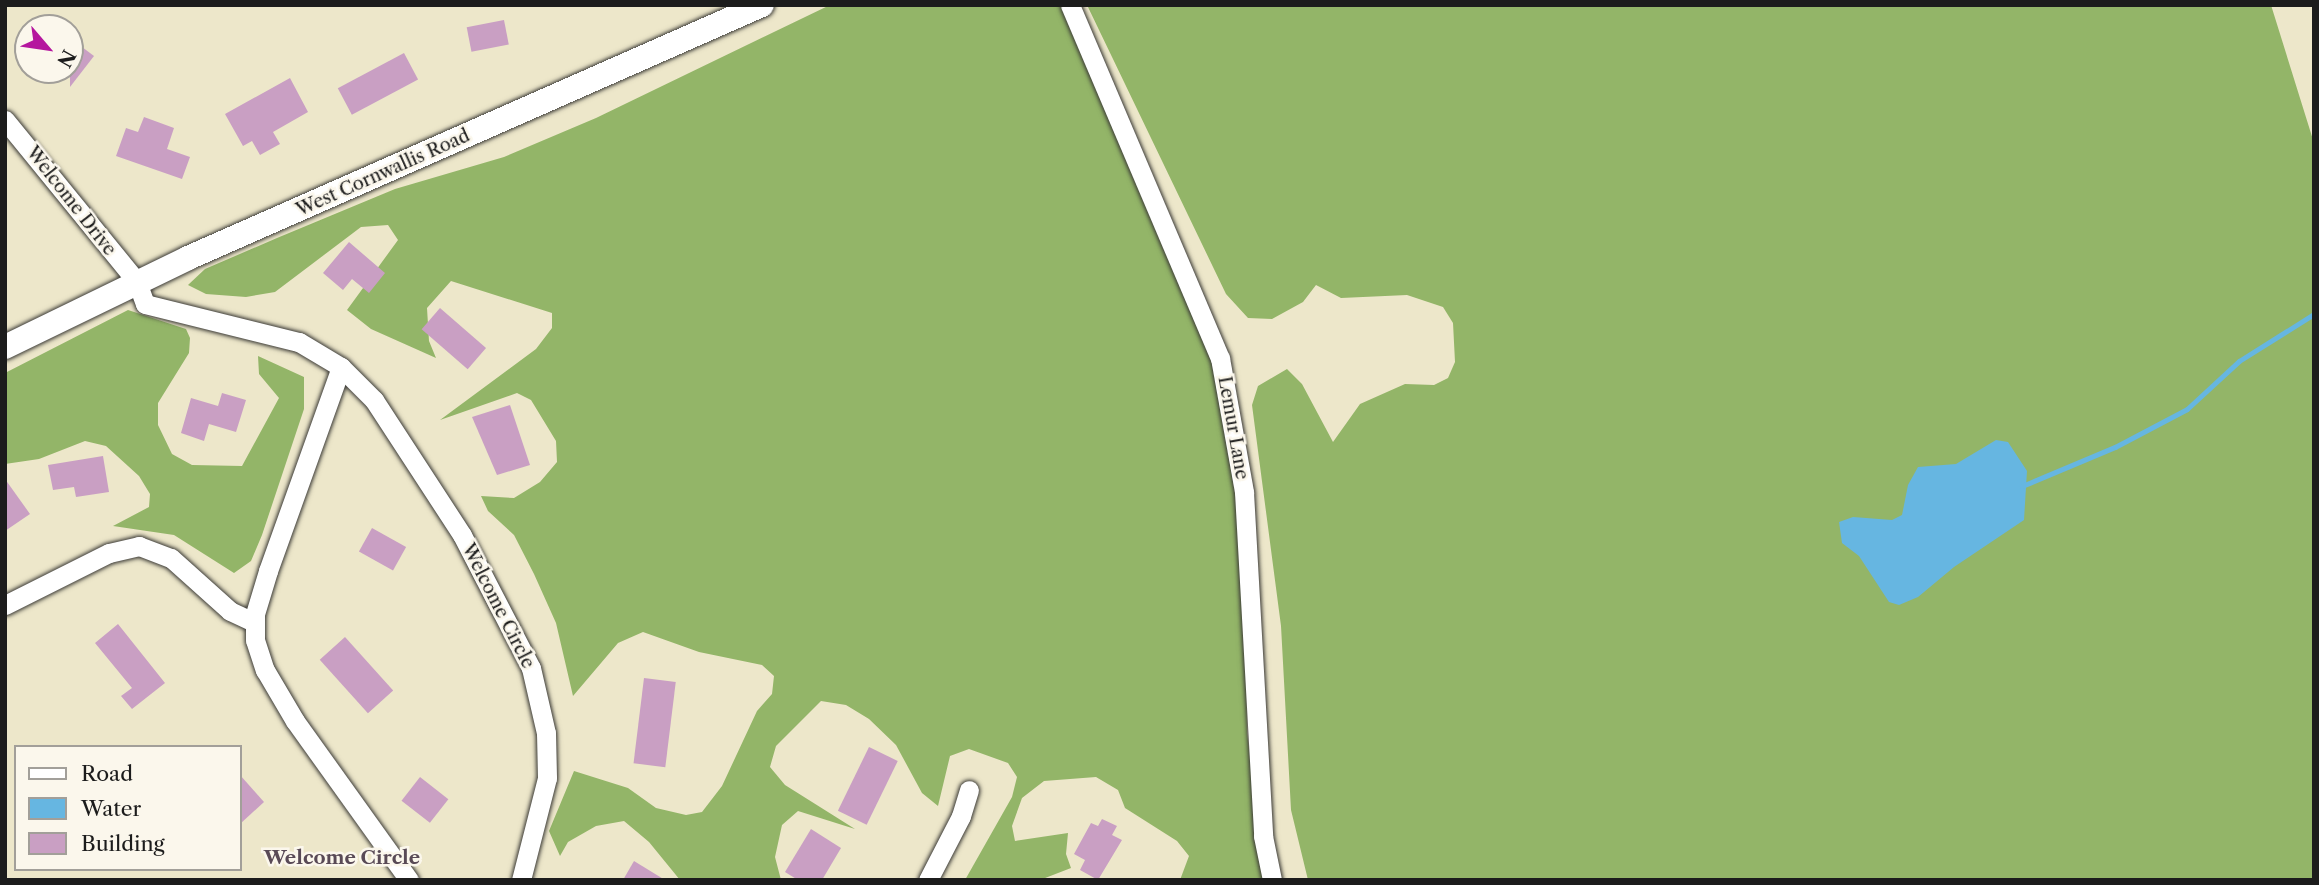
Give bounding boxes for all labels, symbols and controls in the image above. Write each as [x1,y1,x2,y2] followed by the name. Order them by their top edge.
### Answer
[14,14,84,84] north arrow
[52,46,80,71] text: N
[293,125,473,221] street label: West Cornwallis Road
[22,142,120,260] street label: Welcome Drive
[1213,375,1253,481] street label: Lemur Lane
[457,540,539,672] street label: Welcome Circle
[14,745,242,871] legend
[81,761,133,786] text: Road
[81,796,141,821] text: Water
[81,831,165,856] text: Building
[264,847,420,869] district label: Welcome Circle

